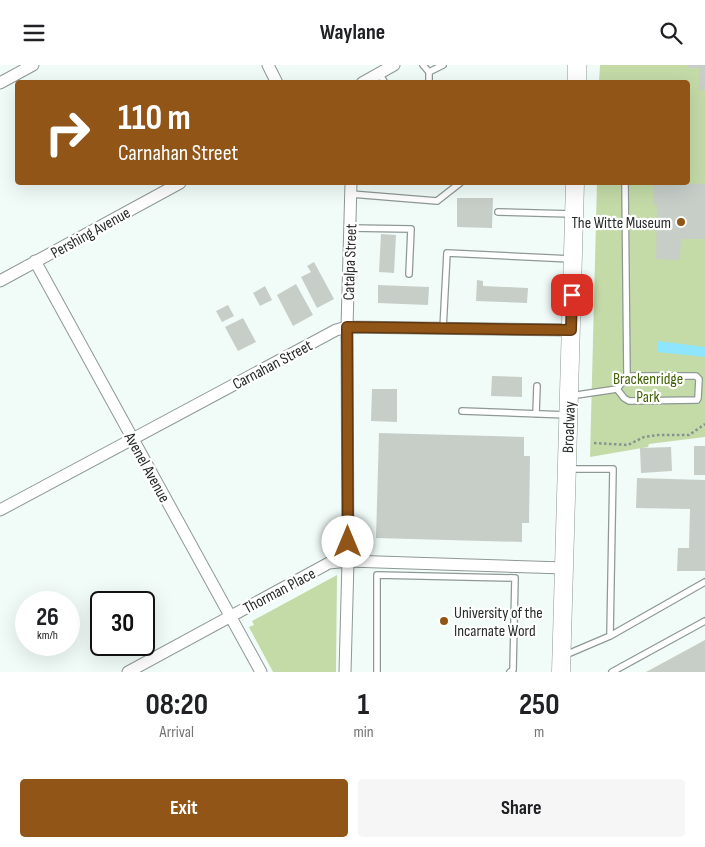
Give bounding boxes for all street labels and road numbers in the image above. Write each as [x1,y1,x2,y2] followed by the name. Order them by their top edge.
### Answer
[48,204,134,263] street label: Pershing Avenue
[340,223,361,301] street label: Catalpa Street
[230,336,316,394] street label: Carnahan Street
[559,401,580,453] street label: Broadway
[119,429,174,506] street label: Avenel Avenue
[240,564,319,618] street label: Thorman Place

